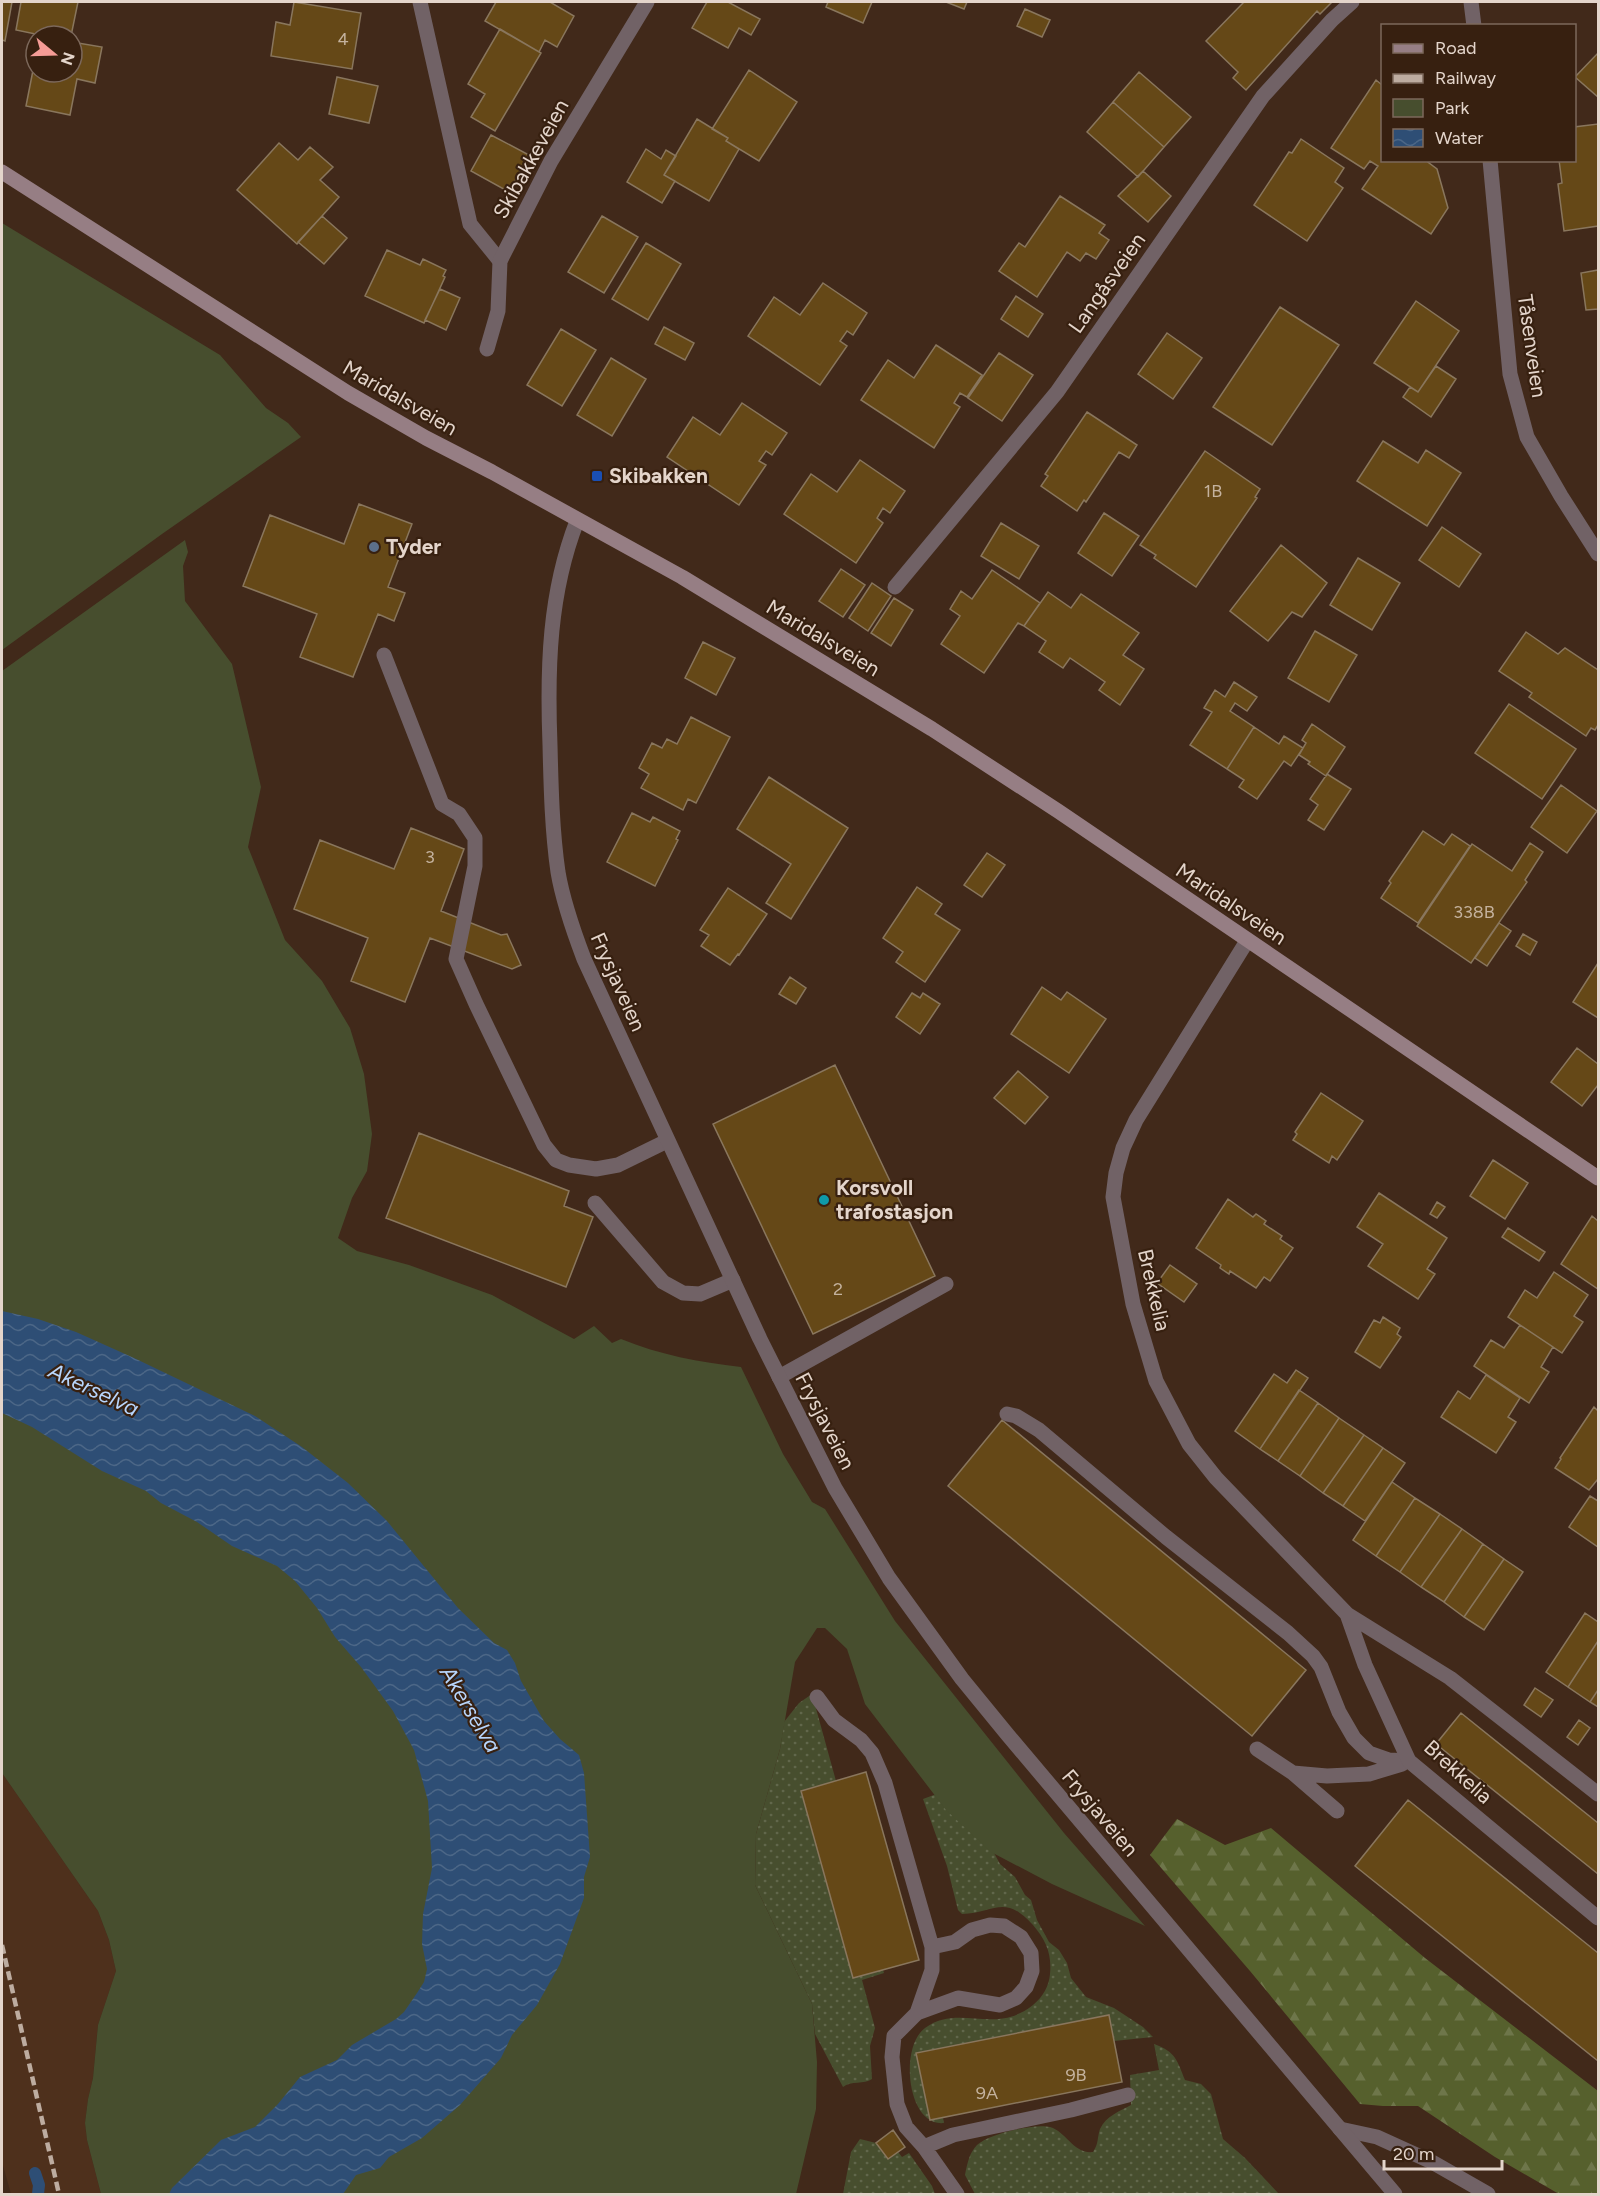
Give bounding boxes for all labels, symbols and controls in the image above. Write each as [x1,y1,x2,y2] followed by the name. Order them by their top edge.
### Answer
[24,24,84,84] north arrow
[1381,24,1576,162] legend
[337,28,349,50] house number: 4
[1435,37,1476,59] text: Road
[57,50,79,68] text: N
[1435,67,1497,89] text: Railway
[488,95,574,223] street label: Skibakkeveien
[1435,97,1470,119] text: Park
[1435,127,1483,149] text: Water
[1063,228,1150,338] street label: Langåsveien
[1513,293,1552,399] street label: Tåsenveien
[339,355,462,440] street label: Maridalsveien
[609,463,708,488] place label: Skibakken
[590,469,604,483] marker: Skibakken
[1204,480,1222,502] house number: 1B
[386,534,441,559] place label: Tyder
[367,540,381,554] marker: Tyder
[762,594,885,681] street label: Maridalsveien
[425,846,435,868] house number: 3
[1171,857,1291,950] street label: Maridalsveien
[1453,901,1495,923] house number: 338B
[586,929,651,1035] street label: Frysjaveien
[836,1175,953,1224] place label: Korsvoll trafostasjon
[817,1193,831,1207] marker: Korsvoll trafostasjon
[1133,1247,1176,1333] street label: Brekkelia
[833,1278,843,1300] house number: 2
[44,1356,143,1422] water label: Akerselva
[790,1368,861,1473] street label: Frysjaveien
[434,1660,507,1758] water label: Akerselva
[1419,1734,1498,1809] street label: Brekkelia
[1057,1764,1144,1861] street label: Frysjaveien
[1065,2064,1087,2086] house number: 9B
[976,2082,998,2104] house number: 9A
[1384,2133,1502,2171] scale bar
[1393,2143,1434,2165] text: 20 m

